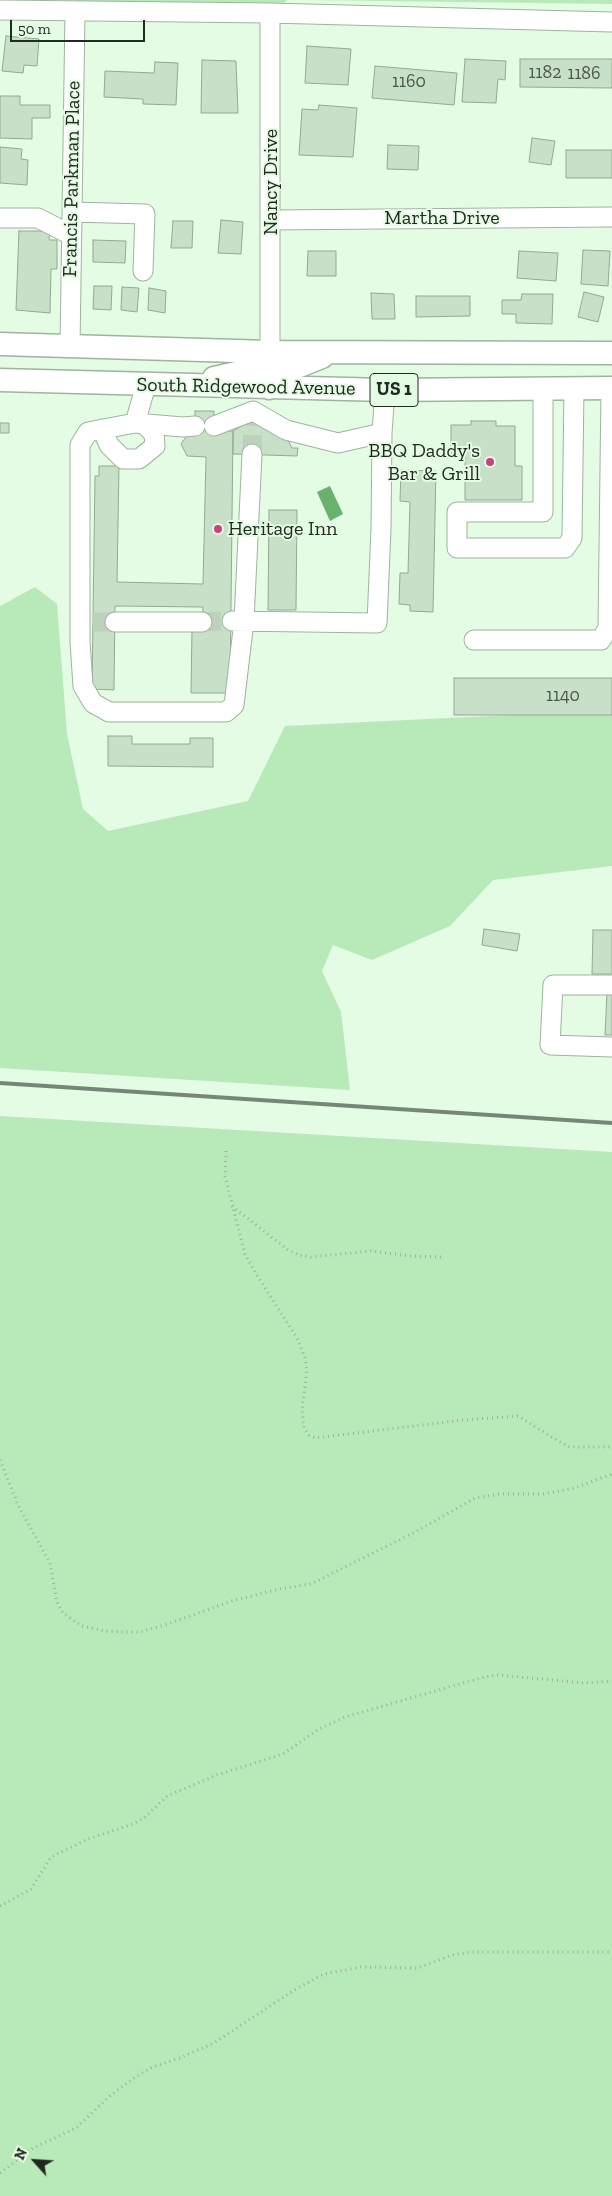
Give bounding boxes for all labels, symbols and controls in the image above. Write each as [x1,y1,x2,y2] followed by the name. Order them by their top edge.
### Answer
[12,10,148,42] scale bar
[18,20,51,38] text: 50 m
[529,62,561,84] house number: 1182
[567,63,601,85] house number: 1186
[392,71,426,93] house number: 1160
[58,81,86,277] street label: Francis Parkman Place
[259,129,283,235] street label: Nancy Drive
[384,206,500,230] street label: Martha Drive
[136,373,356,401] street label: South Ridgewood Avenue
[370,374,418,406] road number: US 1
[368,439,480,486] place label: BBQ Daddy's Bar & Grill
[484,456,496,468] marker: BBQ Daddy's Bar & Grill
[228,517,337,541] place label: Heritage Inn
[212,523,224,535] marker: Heritage Inn
[546,685,580,707] house number: 1140
[10,2136,60,2186] north arrow
[11,2146,31,2163] text: N

